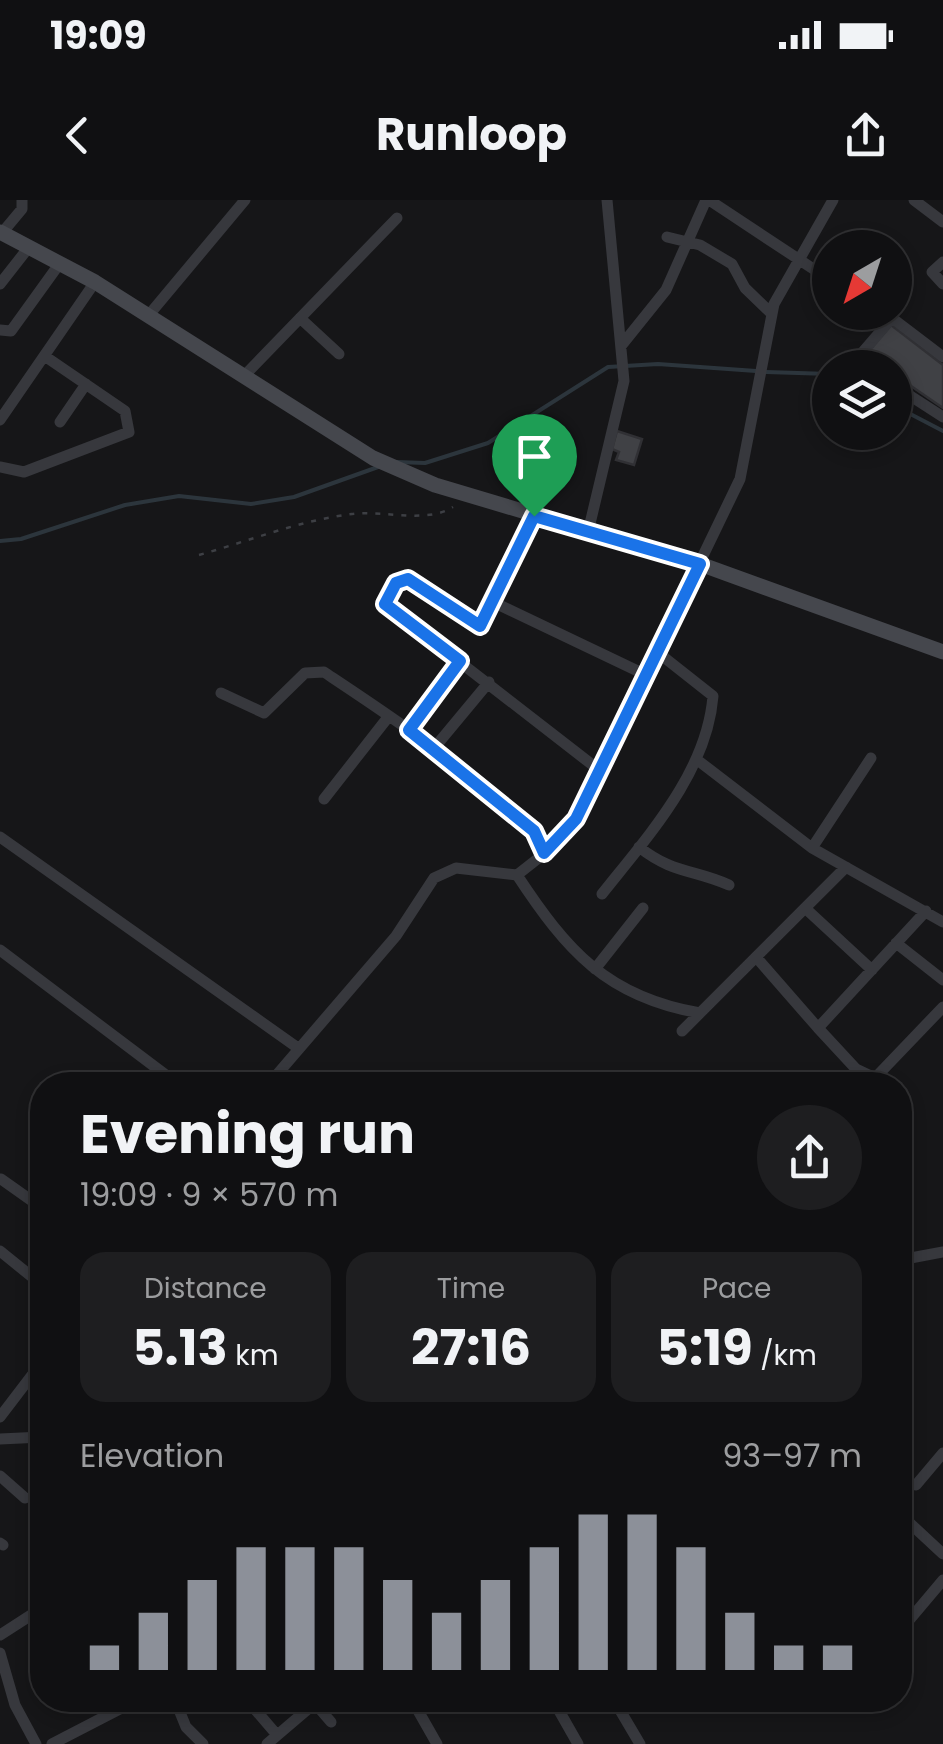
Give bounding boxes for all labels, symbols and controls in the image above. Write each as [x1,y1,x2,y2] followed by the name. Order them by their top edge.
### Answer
[50,9,147,62] text: 19:09
[376,103,567,166] text: Runloop
[50,108,105,163] icon: back
[838,108,893,163] icon: share
[812,230,912,330] north arrow
[812,230,912,450] map controls
[812,350,912,450] button: layers
[492,414,577,517] pin
[507,429,562,484] icon: arrive
[80,1095,415,1172] text: Evening run
[757,1105,862,1210] button: share
[80,1172,338,1217] text: 19:09 · 9 × 570 m
[144,1269,267,1308] text: Distance
[437,1269,505,1308] text: Time
[702,1269,771,1308] text: Pace
[132,1312,228,1383] text: 5.13
[411,1312,531,1383] text: 27:16
[657,1312,753,1383] text: 5:19
[228,1336,279,1375] text: km
[753,1336,817,1375] text: /km
[80,1433,224,1478] text: Elevation
[722,1433,862,1478] text: 93–97 m

